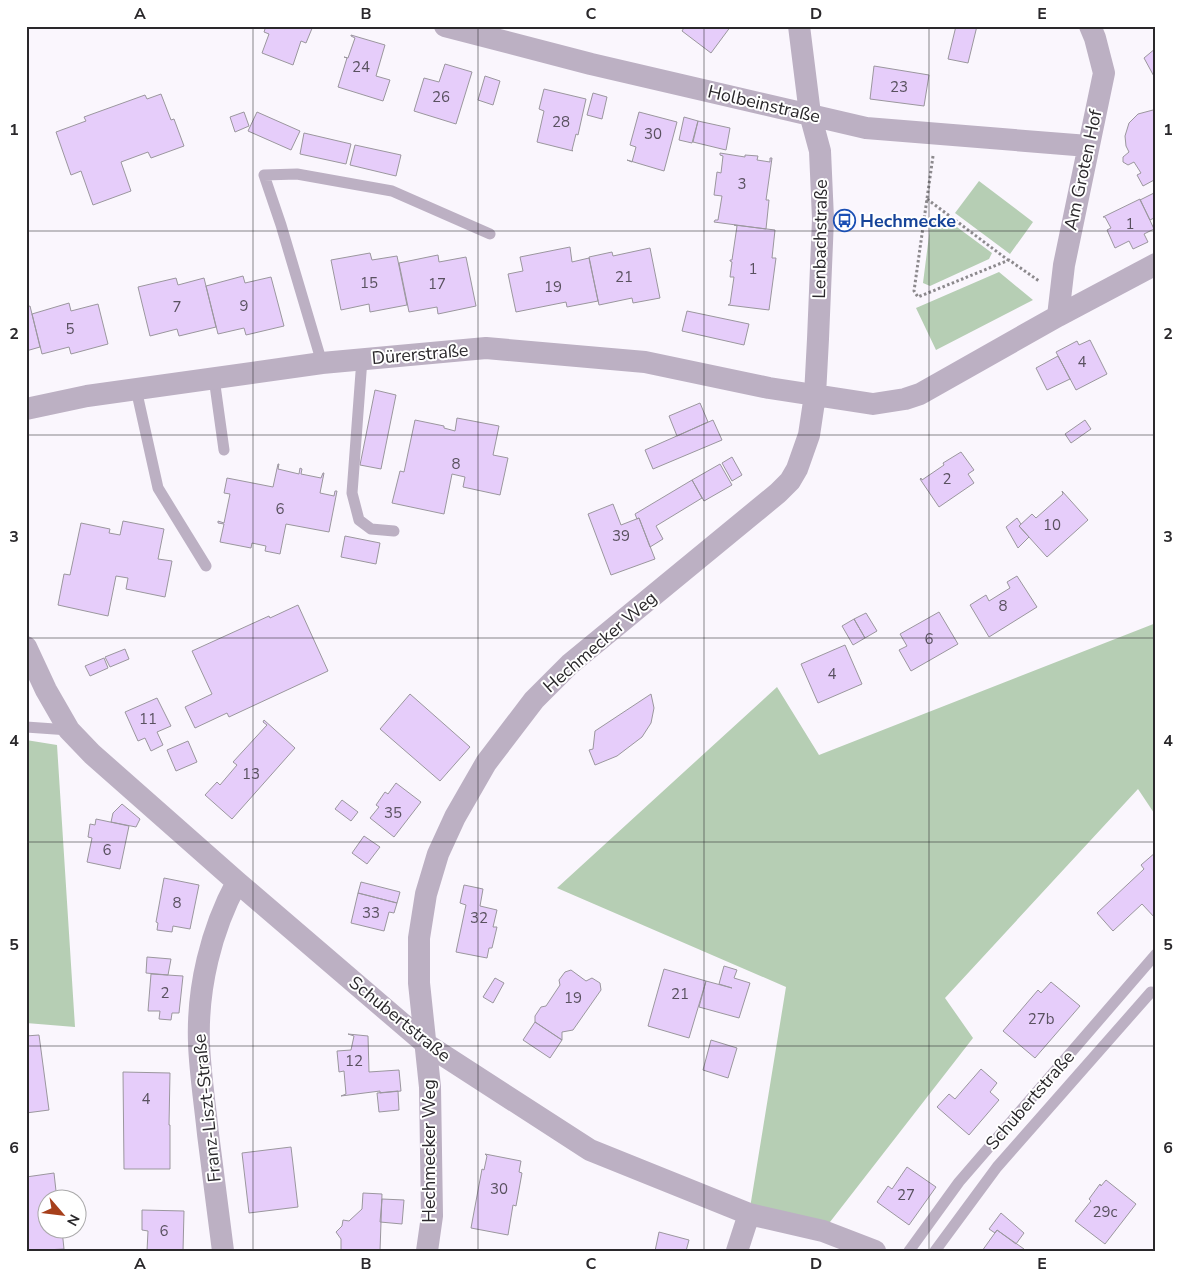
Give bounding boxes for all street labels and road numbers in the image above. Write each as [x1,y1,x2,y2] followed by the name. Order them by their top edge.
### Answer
[705,79,823,129] street label: Holbeinstraße
[1059,107,1108,233] street label: Am Groten Hof
[807,179,833,299] street label: Lenbachstraße
[371,338,469,370] street label: Dürerstraße
[538,586,662,698] street label: Hechmecker Weg
[344,971,456,1067] street label: Schubertstraße
[187,1033,227,1183] street label: Franz-Liszt-Straße
[980,1045,1080,1155] street label: Schubertstraße
[417,1079,441,1223] street label: Hechmecker Weg

